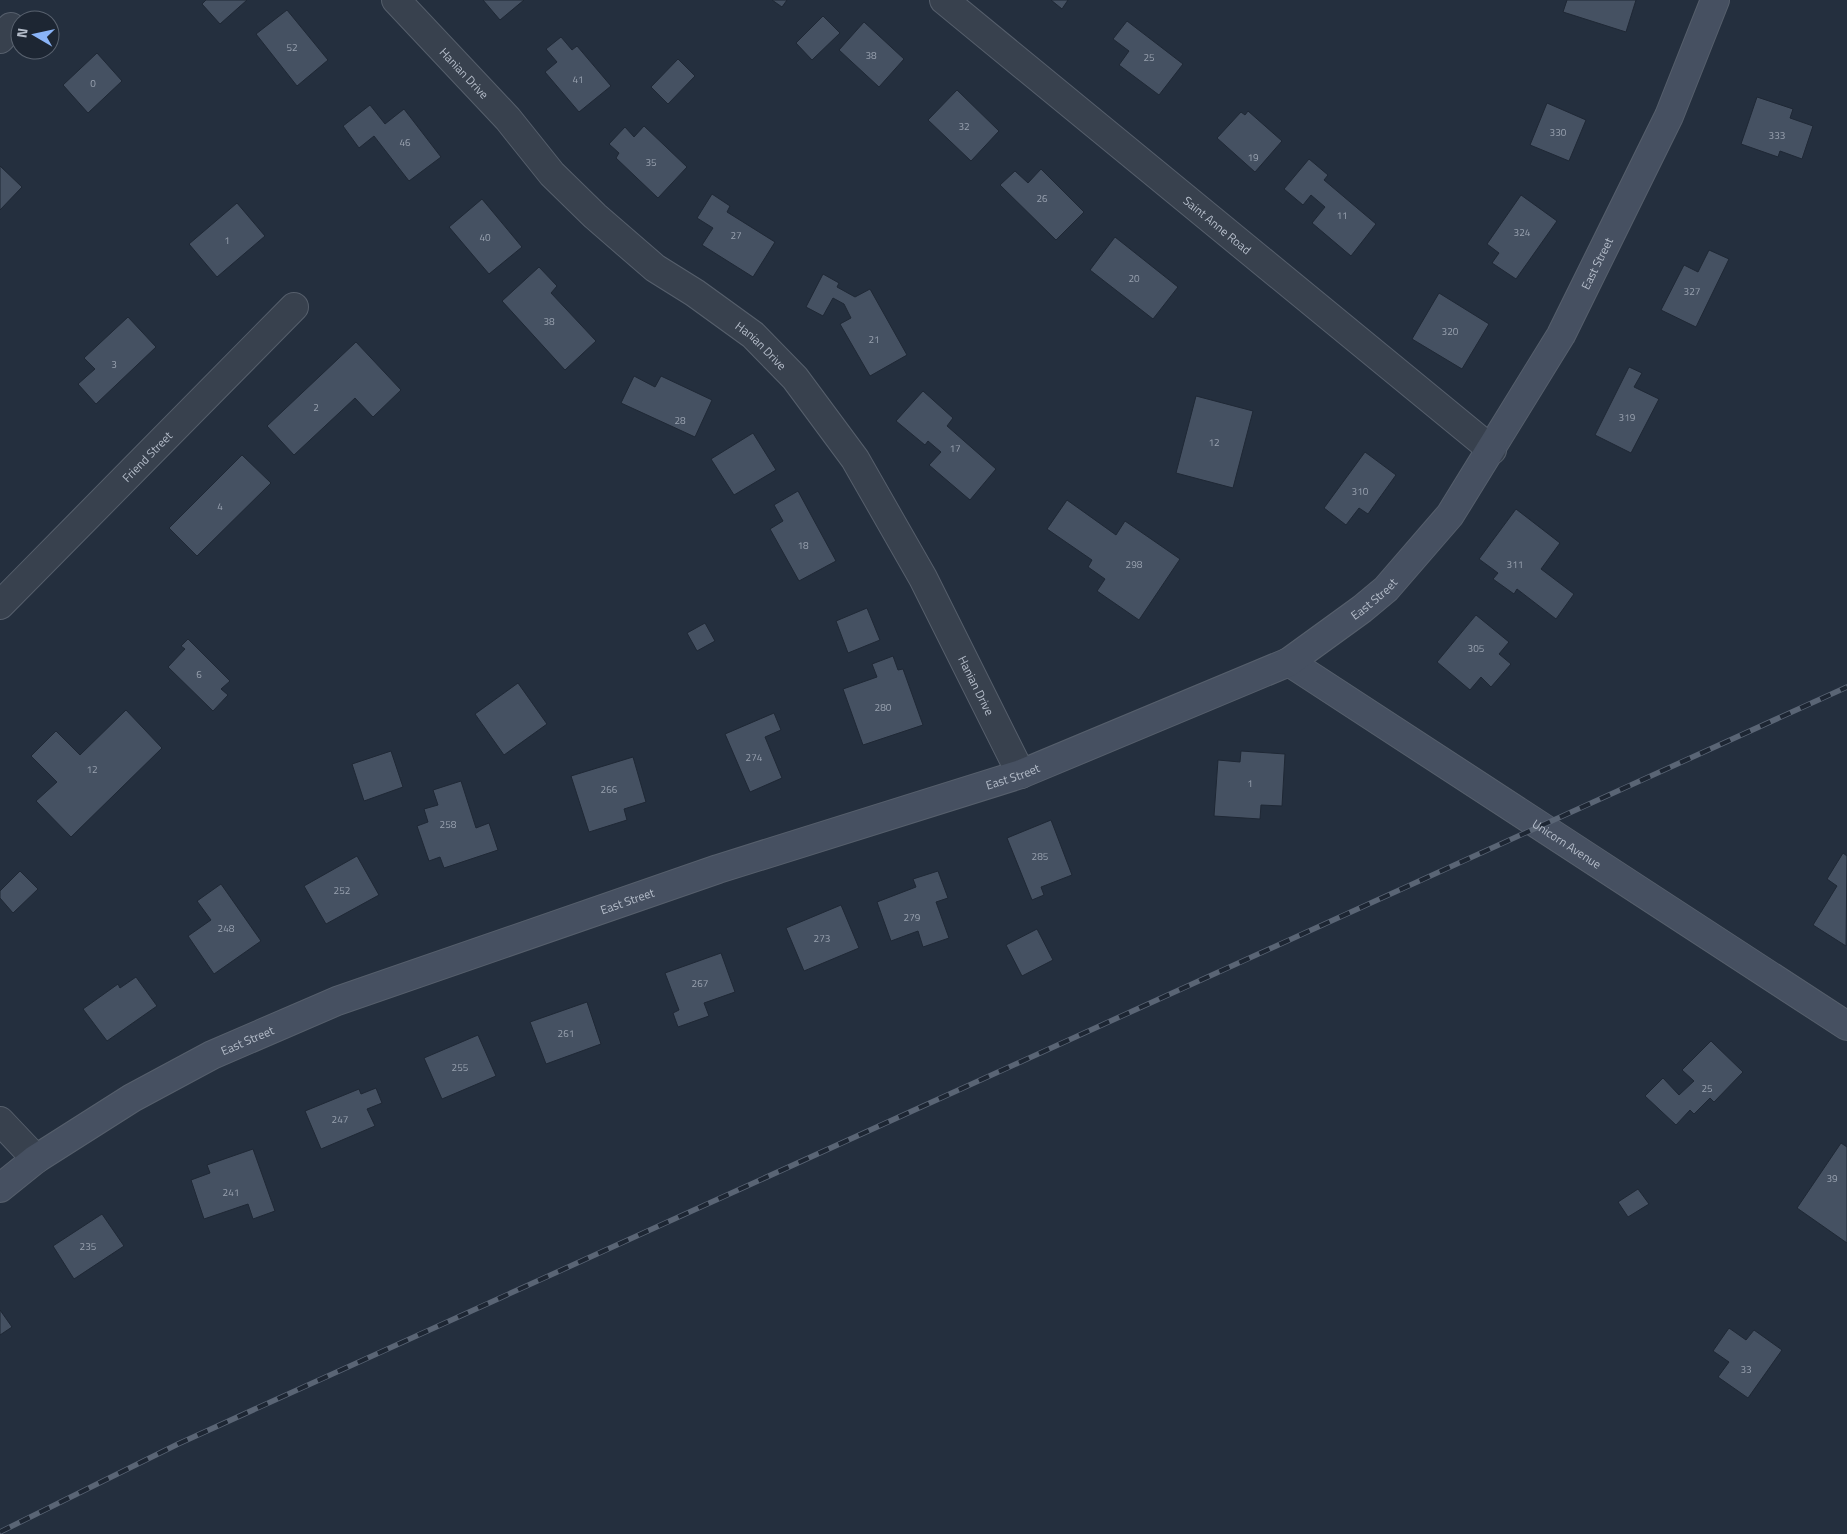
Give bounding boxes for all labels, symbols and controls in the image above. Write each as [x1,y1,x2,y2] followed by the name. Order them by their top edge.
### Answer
[10,10,60,60] north arrow
[11,26,33,39] text: N
[286,40,298,55] house number: 52
[435,43,494,103] street label: Hanian Drive
[865,48,877,63] house number: 38
[1143,50,1155,65] house number: 25
[572,72,584,87] house number: 41
[90,76,96,91] house number: 0
[958,119,970,134] house number: 32
[1550,125,1567,140] house number: 330
[1769,128,1785,143] house number: 333
[399,135,411,150] house number: 46
[1247,150,1259,165] house number: 19
[645,155,657,170] house number: 35
[1036,191,1048,206] house number: 26
[1179,191,1256,258] street label: Saint Anne Road
[1336,208,1348,223] house number: 11
[1514,225,1531,240] house number: 324
[730,228,742,243] house number: 27
[479,230,491,245] house number: 40
[224,233,230,248] house number: 1
[1575,233,1618,293] street label: East Street
[1128,271,1140,286] house number: 20
[1684,284,1700,299] house number: 327
[543,314,555,329] house number: 38
[732,316,791,374] street label: Hanian Drive
[1442,324,1459,339] house number: 320
[868,332,880,347] house number: 21
[111,357,117,372] house number: 3
[313,400,319,415] house number: 2
[1619,410,1636,425] house number: 319
[674,413,686,428] house number: 28
[117,426,177,486] street label: Friend Street
[1208,435,1220,450] house number: 12
[949,441,961,456] house number: 17
[1352,484,1369,499] house number: 310
[217,499,223,514] house number: 4
[797,538,809,553] house number: 18
[1126,557,1143,572] house number: 298
[1507,557,1523,572] house number: 311
[1346,573,1402,624] street label: East Street
[1468,641,1485,656] house number: 305
[954,652,1000,718] street label: Hanian Drive
[196,667,202,682] house number: 6
[875,700,892,715] house number: 280
[746,750,763,765] house number: 274
[983,757,1043,794] street label: East Street
[86,762,98,777] house number: 12
[1247,776,1253,791] house number: 1
[601,782,618,797] house number: 266
[1529,814,1605,873] street label: Unicorn Avenue
[440,817,457,832] house number: 258
[1032,849,1049,864] house number: 285
[598,882,657,919] street label: East Street
[334,883,350,898] house number: 252
[904,910,921,925] house number: 279
[218,921,235,936] house number: 248
[814,931,830,946] house number: 273
[692,976,708,991] house number: 267
[218,1020,277,1060] street label: East Street
[558,1026,574,1041] house number: 261
[452,1060,469,1075] house number: 255
[1701,1081,1713,1096] house number: 25
[332,1112,348,1127] house number: 247
[1826,1171,1838,1186] house number: 39
[223,1185,239,1200] house number: 241
[80,1239,97,1254] house number: 235
[1740,1362,1752,1377] house number: 33

